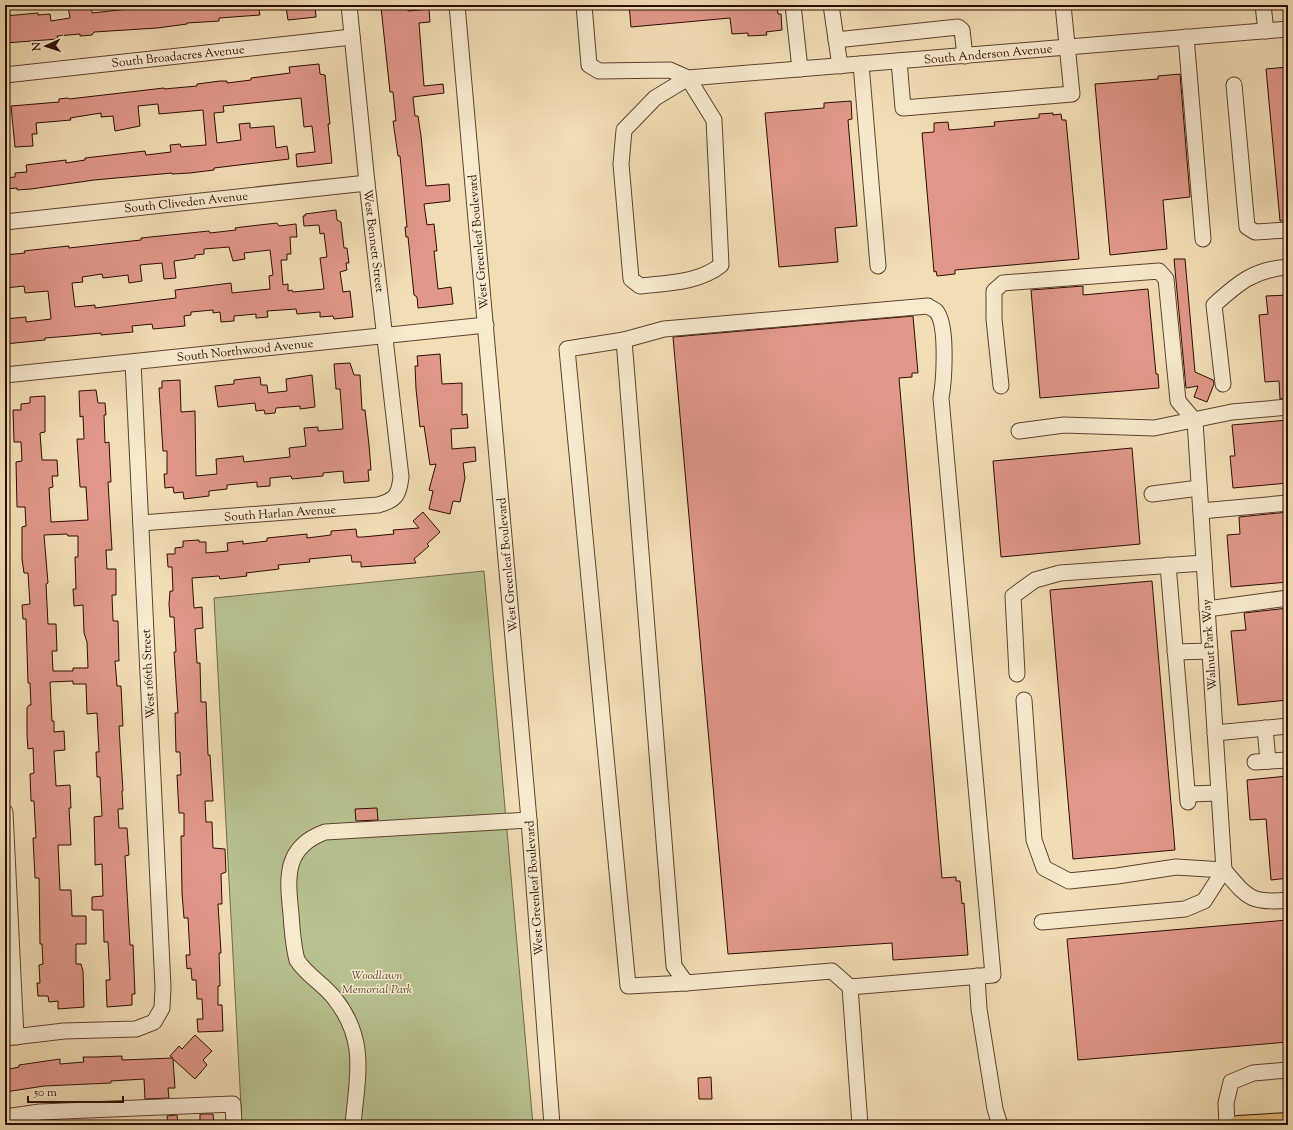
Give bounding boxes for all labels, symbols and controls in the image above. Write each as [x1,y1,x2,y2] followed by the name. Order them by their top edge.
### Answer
[26,26,66,66] north arrow
[923,40,1053,70] street label: South Anderson Avenue
[29,41,45,52] text: N
[111,41,246,73] street label: South Broadacres Avenue
[464,173,494,310] street label: West Greenleaf Boulevard
[123,188,249,218] street label: South Cliveden Avenue
[358,189,388,294] street label: West Bennett Street
[176,335,315,367] street label: South Northwood Avenue
[493,496,523,633] street label: West Greenleaf Boulevard
[223,501,337,527] street label: South Harlan Avenue
[1198,599,1222,691] street label: Walnut Park Way
[138,629,160,719] street label: West 166th Street
[521,820,549,956] street label: West Greenleaf Boulevard
[342,967,413,999] park label: Woodlawn Memorial Park
[28,1078,123,1104] scale bar
[33,1084,57,1102] text: 50 m

